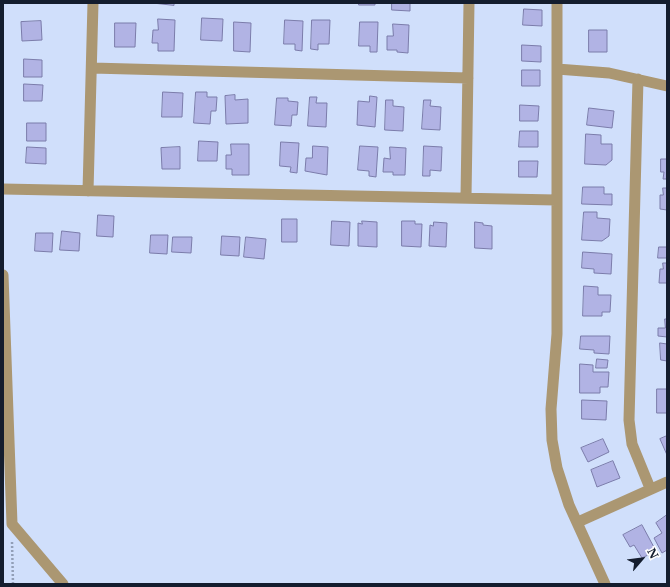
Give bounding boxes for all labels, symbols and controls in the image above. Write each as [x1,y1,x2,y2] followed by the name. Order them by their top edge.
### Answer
[622,539,662,579] north arrow
[644,546,661,561] text: N

